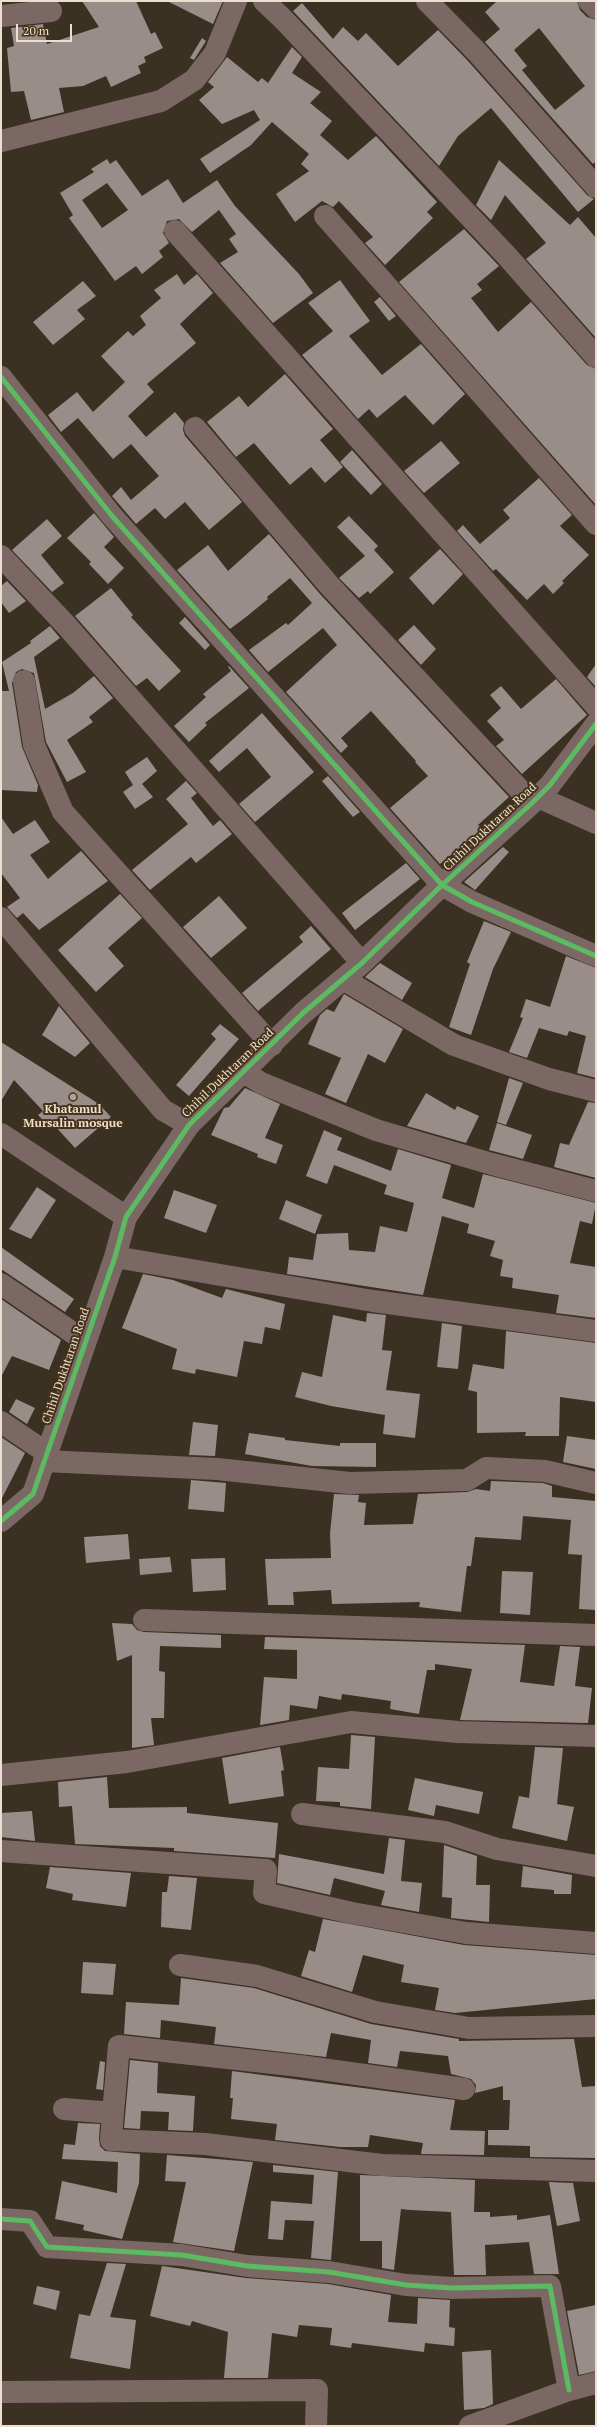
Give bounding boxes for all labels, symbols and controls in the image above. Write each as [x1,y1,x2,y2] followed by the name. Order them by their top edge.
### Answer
[18,16,74,42] scale bar
[23,23,49,38] text: 20 m
[440,780,540,874] street label: Chihil Dukhtaran Road
[179,1025,277,1121] street label: Chihil Dukhtaran Road
[68,1092,78,1102] marker: Khatamul Mursalin mosque
[23,1103,123,1131] place label: Khatamul Mursalin mosque
[39,1306,93,1426] street label: Chihil Dukhtaran Road

